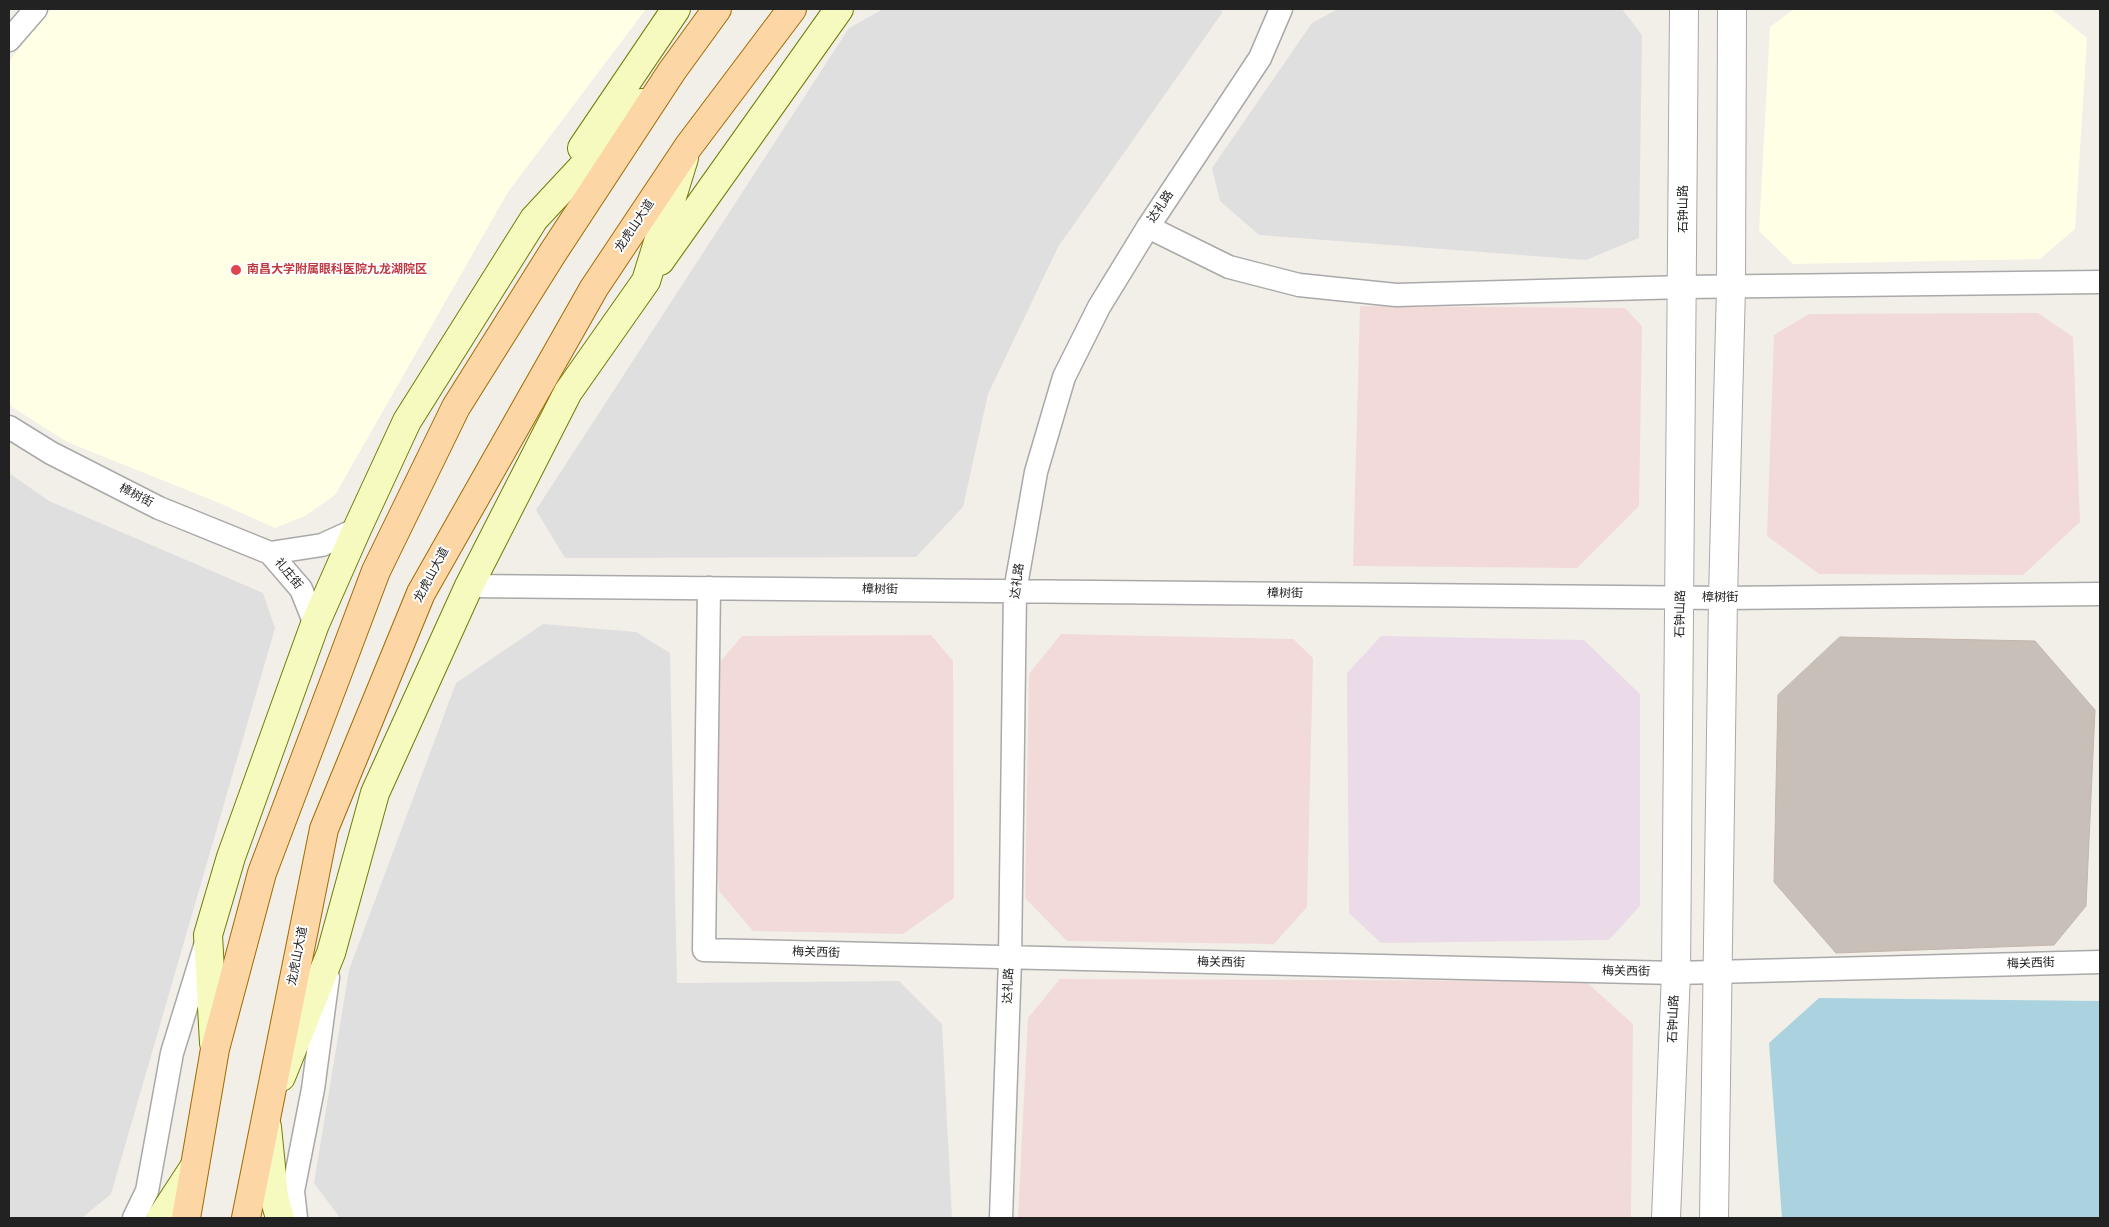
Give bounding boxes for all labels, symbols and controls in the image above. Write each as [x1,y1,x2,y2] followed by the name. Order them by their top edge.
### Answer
[1677,185,1691,233] street label: 石钟山路
[1145,188,1177,226] street label: 达礼路
[612,197,658,255] street label: 龙虎山大道
[229,263,243,277] marker: 南昌大学附属眼科医院九龙湖院区
[247,263,427,277] place label: 南昌大学附属眼科医院九龙湖院区
[117,481,155,511] street label: 樟树街
[412,545,452,605] street label: 龙虎山大道
[271,556,305,592] street label: 礼庄街
[1009,562,1027,600] street label: 达礼路
[862,582,898,598] street label: 樟树街
[1267,586,1303,602] street label: 樟树街
[1673,590,1689,638] street label: 石钟山路
[1702,591,1738,605] street label: 樟树街
[285,925,311,987] street label: 龙虎山大道
[792,945,840,961] street label: 梅关西街
[1197,955,1245,971] street label: 梅关西街
[2007,956,2055,972] street label: 梅关西街
[1602,964,1650,980] street label: 梅关西街
[1001,968,1017,1004] street label: 达礼路
[1666,995,1682,1043] street label: 石钟山路

